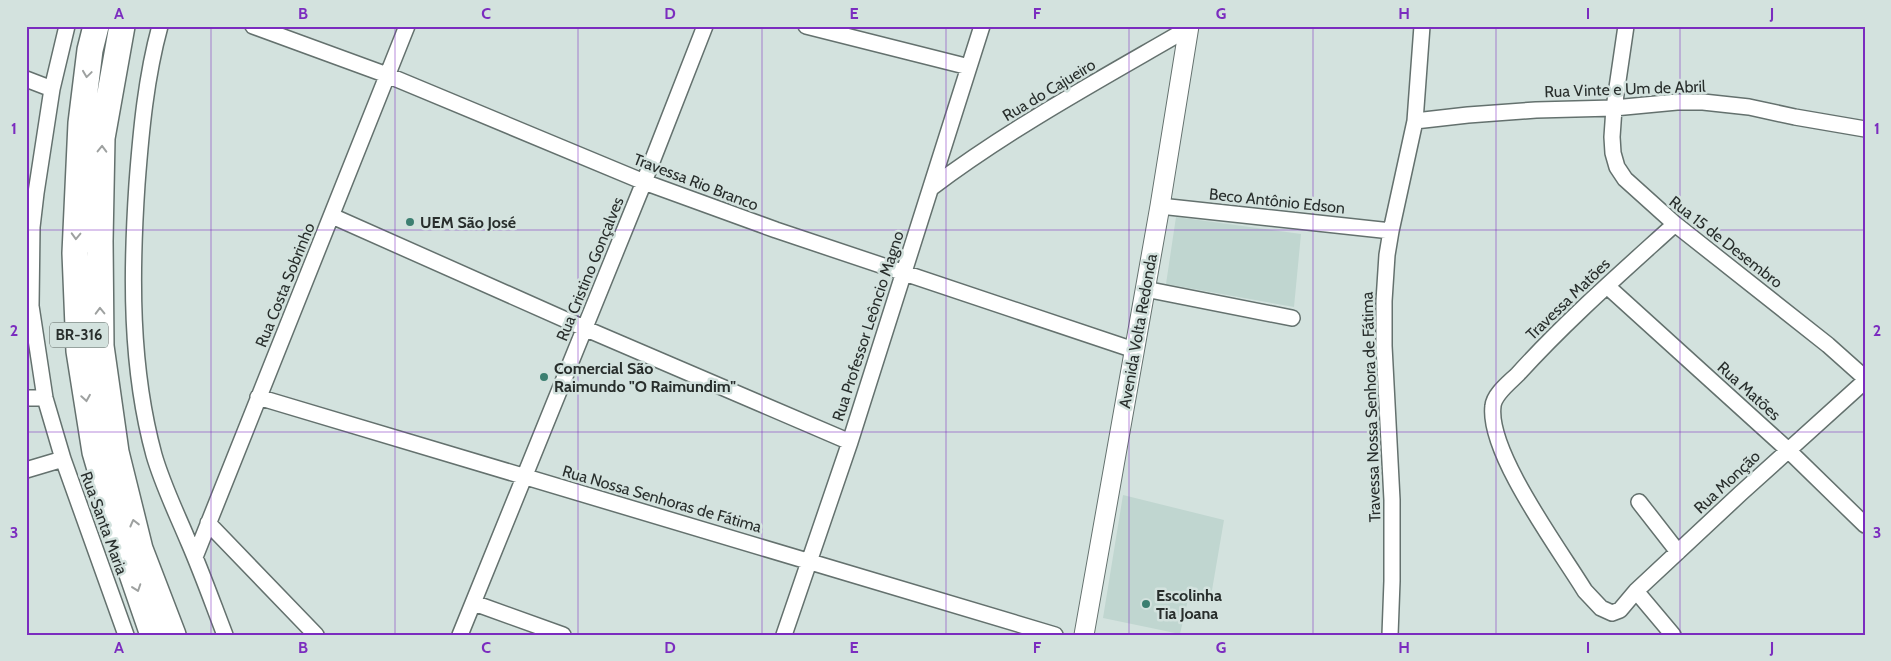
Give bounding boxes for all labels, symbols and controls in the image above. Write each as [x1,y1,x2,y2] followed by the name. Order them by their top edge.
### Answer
[114,4,124,23] text: A
[298,4,308,23] text: B
[481,4,491,23] text: C
[664,4,676,23] text: D
[849,4,859,23] text: E
[1033,4,1042,23] text: F
[1216,4,1226,23] text: G
[1398,4,1410,23] text: H
[1586,4,1590,23] text: I
[1769,4,1774,23] text: J
[999,55,1099,125] street label: Rua do Cajueiro
[82,70,93,78] one-way arrow
[1544,77,1706,101] street label: Rua Vinte e Um de Abril
[11,119,17,138] text: 1
[1874,119,1880,138] text: 1
[97,144,107,152] one-way arrow
[631,149,761,215] street label: Travessa Rio Branco
[1208,184,1346,218] street label: Beco Antônio Edson
[1666,192,1787,292] street label: Rua 15 de Desembro
[552,194,628,344] street label: Rua Cristino Gonçalves
[420,213,516,232] place label: UEM São José
[404,216,416,228] marker: UEM São José
[251,220,319,350] street label: Rua Costa Sobrinho
[828,228,908,424] street label: Rua Professor Leôncio Magno
[71,232,82,240] one-way arrow
[1115,252,1161,410] street label: Avenida Volta Redonda
[1522,254,1614,344] street label: Travessa Matões
[1357,291,1385,523] street label: Travessa Nossa Senhora de Fátima
[95,307,105,314] one-way arrow
[10,321,18,340] text: 2
[1873,321,1881,340] text: 2
[50,322,108,348] road number: BR-316
[1713,358,1785,425] street label: Rua Matões
[554,359,736,396] place label: Comercial São Raimundo "O Raimundim"
[538,371,550,383] marker: Comercial São Raimundo "O Raimundim"
[81,394,91,402] one-way arrow
[1690,446,1764,517] street label: Rua Monção
[560,461,764,537] street label: Rua Nossa Senhoras de Fátima
[77,469,132,577] street label: Rua Santa Maria
[129,518,140,527] one-way arrow
[10,523,18,542] text: 3
[1873,523,1881,542] text: 3
[131,584,141,592] one-way arrow
[1156,586,1222,623] place label: Escolinha Tia Joana
[1140,598,1152,610] marker: Escolinha Tia Joana
[114,638,124,657] text: A
[298,638,308,657] text: B
[481,638,491,657] text: C
[664,638,676,657] text: D
[849,638,859,657] text: E
[1033,638,1042,657] text: F
[1216,638,1226,657] text: G
[1398,638,1410,657] text: H
[1586,638,1590,657] text: I
[1769,638,1774,657] text: J

